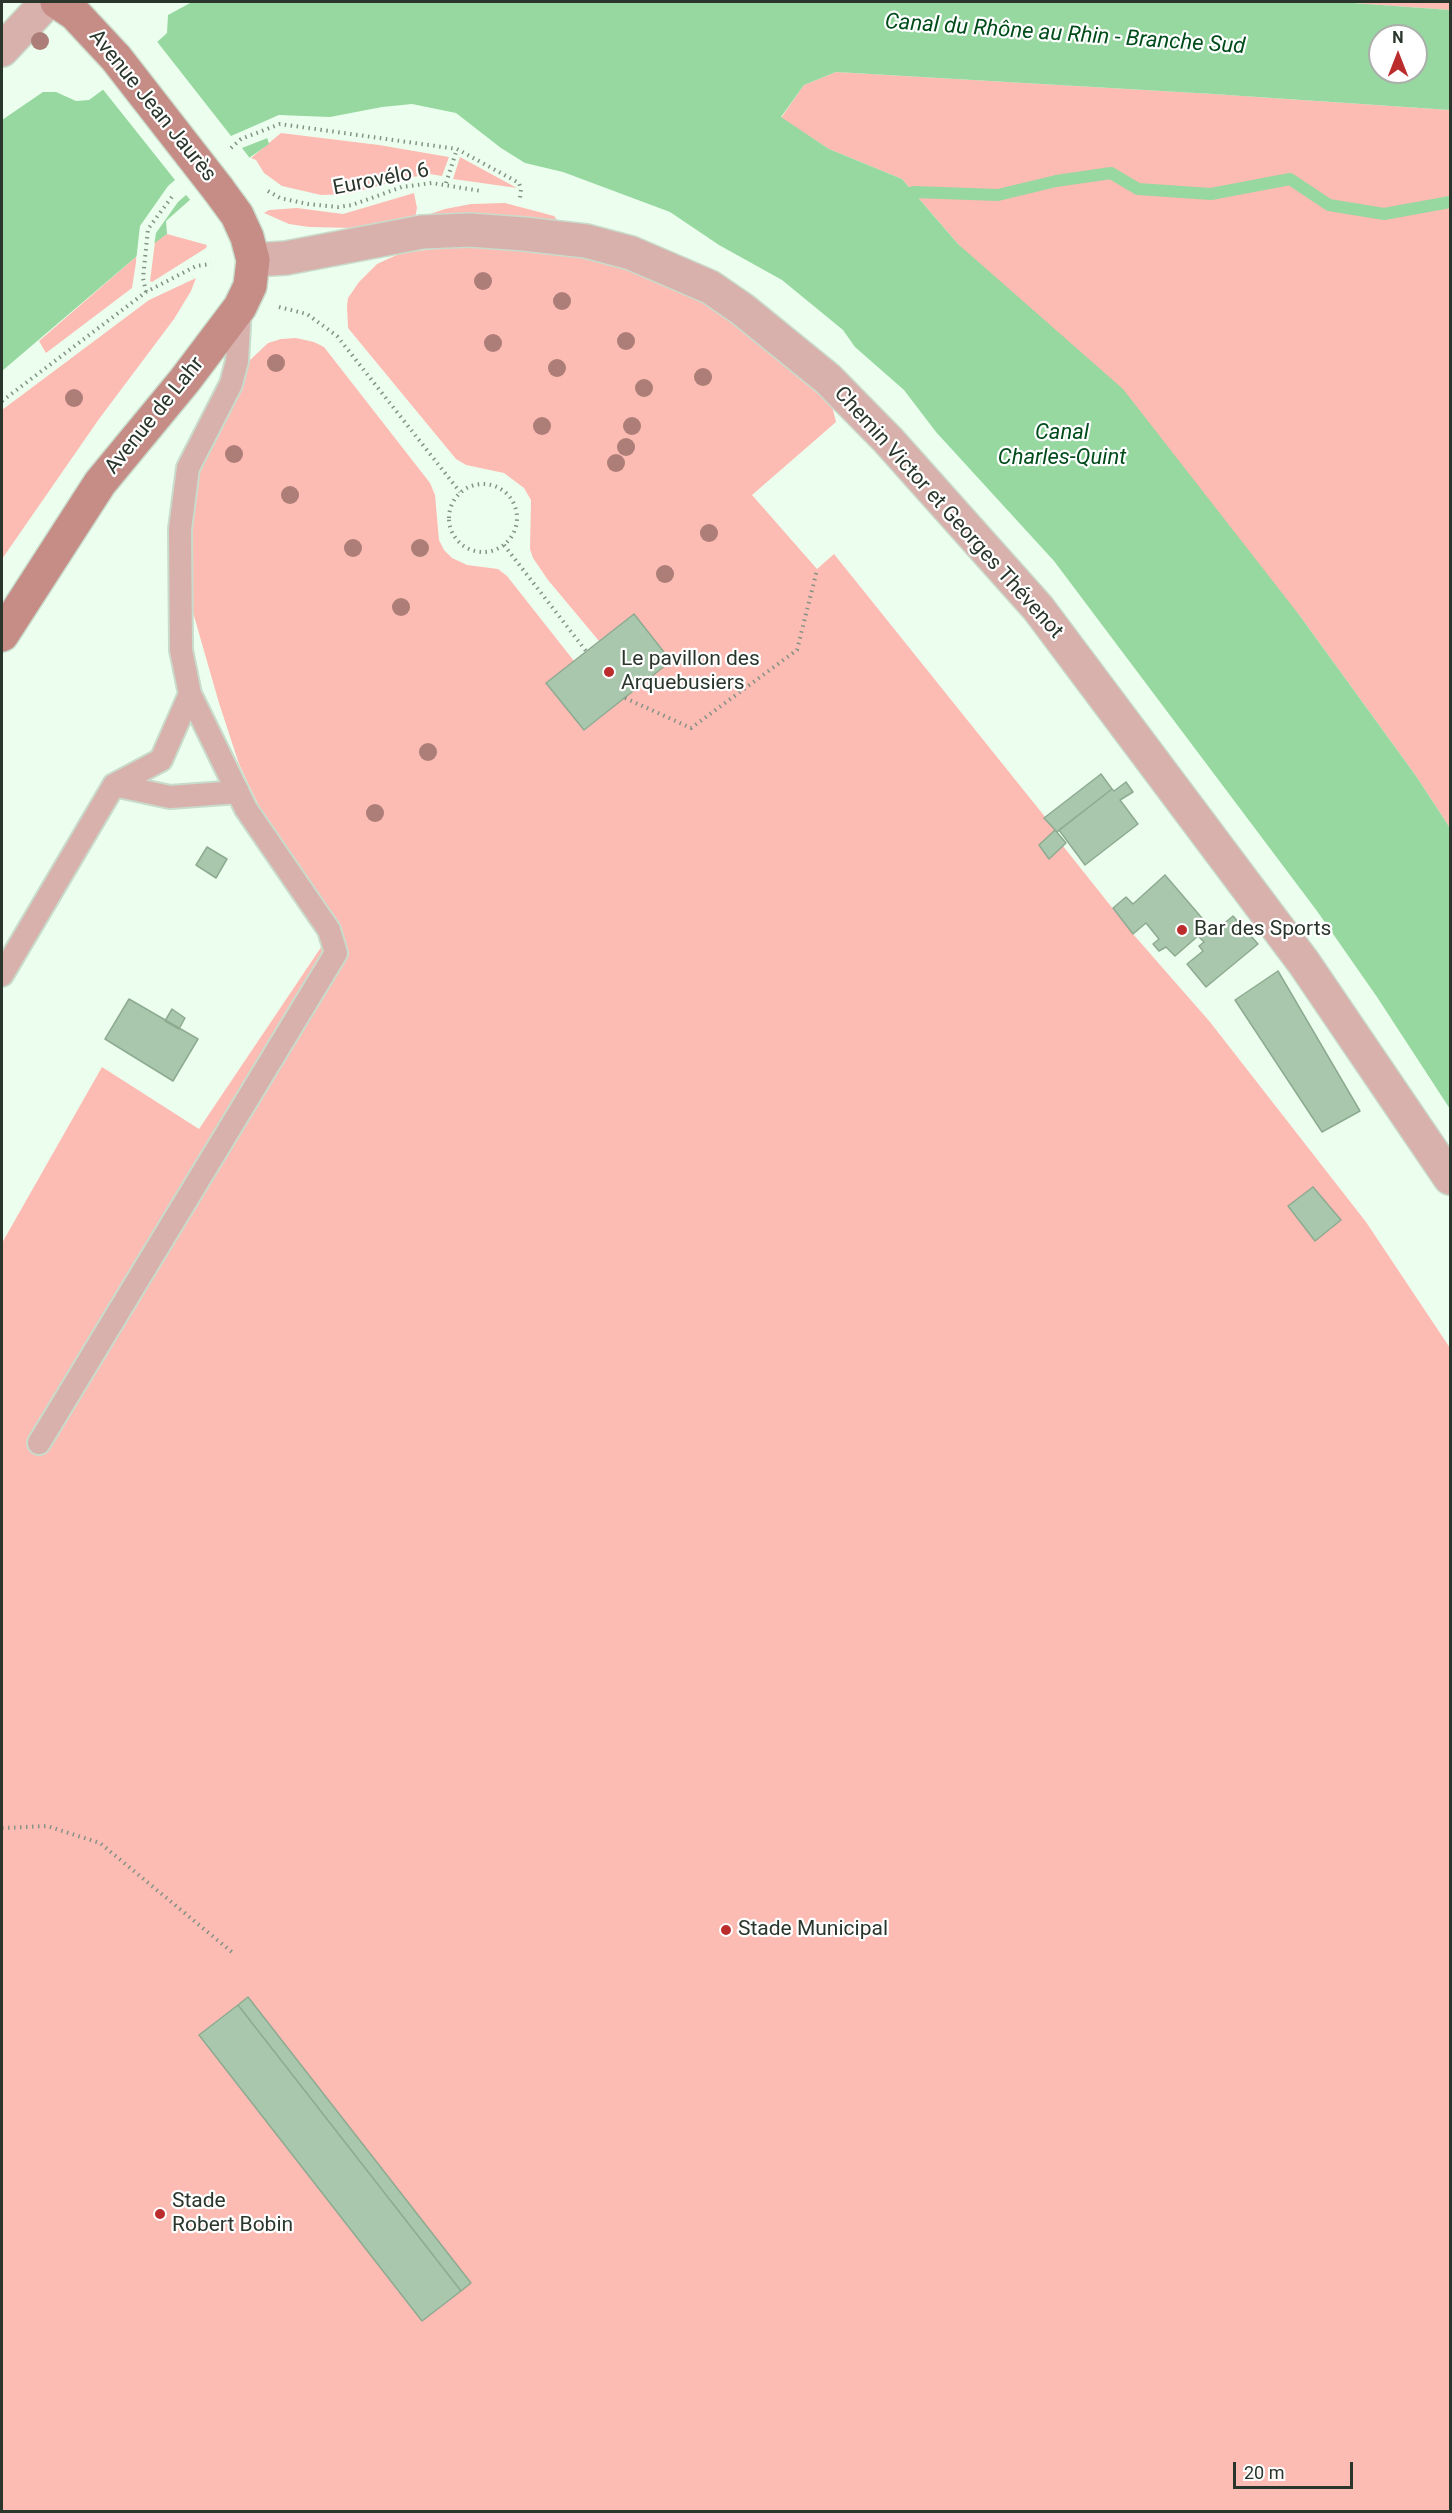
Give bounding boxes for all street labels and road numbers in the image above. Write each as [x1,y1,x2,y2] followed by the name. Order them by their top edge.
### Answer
[83,25,221,187] street label: Avenue Jean Jaurès
[331,158,431,202] street label: Eurovélo 6
[100,352,210,480] street label: Avenue de Lahr
[828,382,1068,644] street label: Chemin Victor et Georges Thévenot

